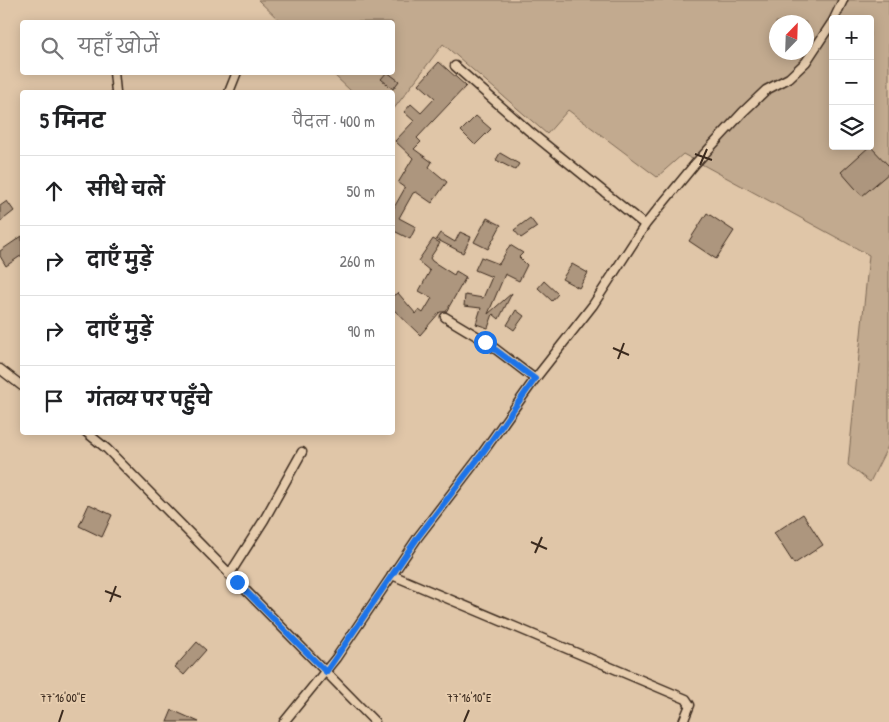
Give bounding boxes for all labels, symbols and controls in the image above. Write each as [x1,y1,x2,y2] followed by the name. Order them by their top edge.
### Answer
[769,15,814,60] north arrow
[829,15,874,150] map controls
[829,15,874,60] button: +
[20,20,395,75] search box
[78,33,159,59] text: यहाँ खोजें
[38,34,66,62] icon: search
[829,60,874,105] button: −
[829,105,874,150] button: layers
[40,106,105,135] text: 5 मिनट
[293,110,375,132] text: पैदल · 400 m
[87,176,164,202] text: सीधे चलें
[40,177,68,205] icon: ahead
[347,180,375,202] text: 50 m
[87,246,153,272] text: दाएँ मुड़ें
[40,247,68,275] icon: right
[339,250,375,272] text: 260 m
[87,316,153,342] text: दाएँ मुड़ें
[40,317,68,345] icon: right
[347,320,375,342] text: 90 m
[474,331,497,354] route start
[87,386,211,412] text: गंतव्य पर पहुँचे
[40,387,68,415] icon: arrive
[226,571,249,594] route end
[40,689,86,706] text: 77°16'00"E
[447,689,492,706] text: 77°16'10"E

